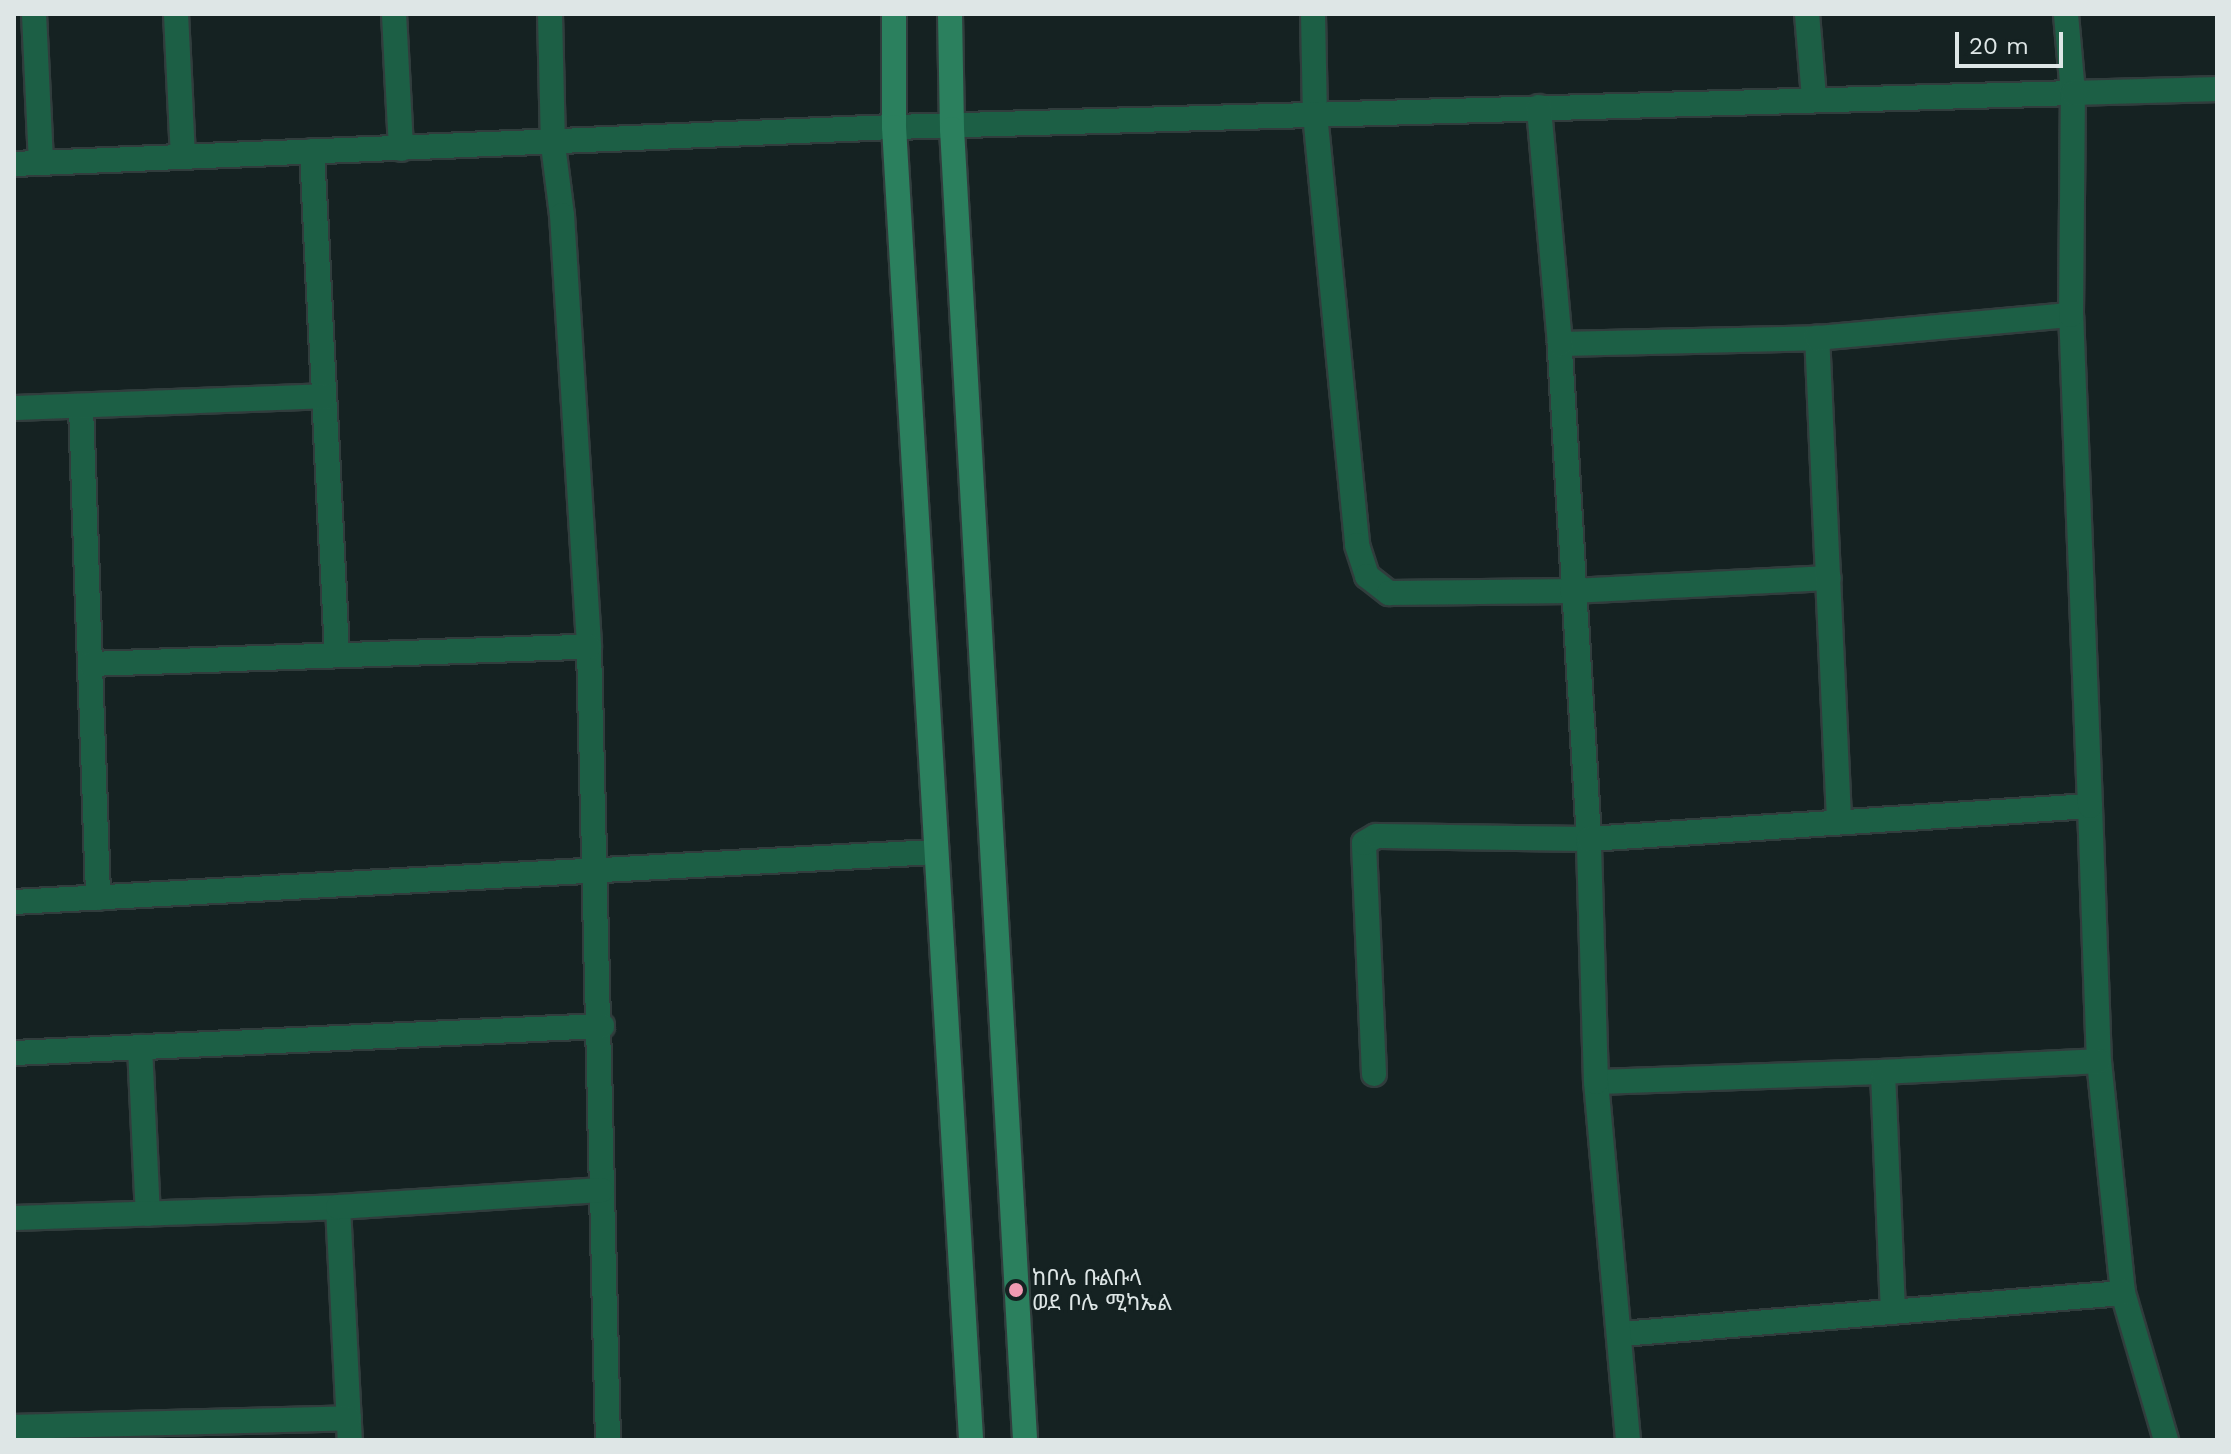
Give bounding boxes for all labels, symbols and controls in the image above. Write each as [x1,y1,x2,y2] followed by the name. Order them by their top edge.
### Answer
[1959,16,2067,66] scale bar
[1969,32,2029,60] text: 20 m
[1032,1264,1172,1316] place label: ከቦሌ ቡልቡላ ወደ ቦሌ ሚካኤል
[1007,1281,1025,1299] marker: ከቦሌ ቡልቡላ ወደ ቦሌ ሚካኤል

